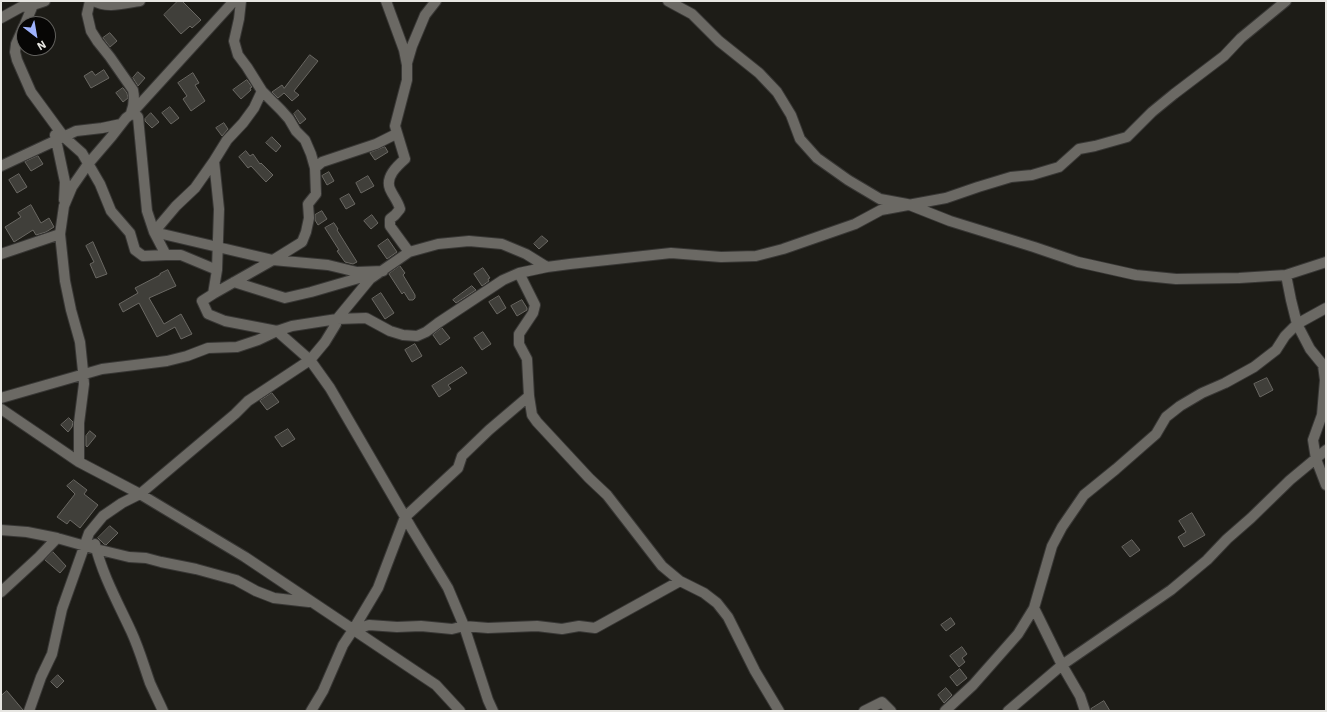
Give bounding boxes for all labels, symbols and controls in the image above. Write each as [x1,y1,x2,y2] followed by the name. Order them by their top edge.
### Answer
[16,16,56,56] north arrow
[35,37,49,53] text: N

